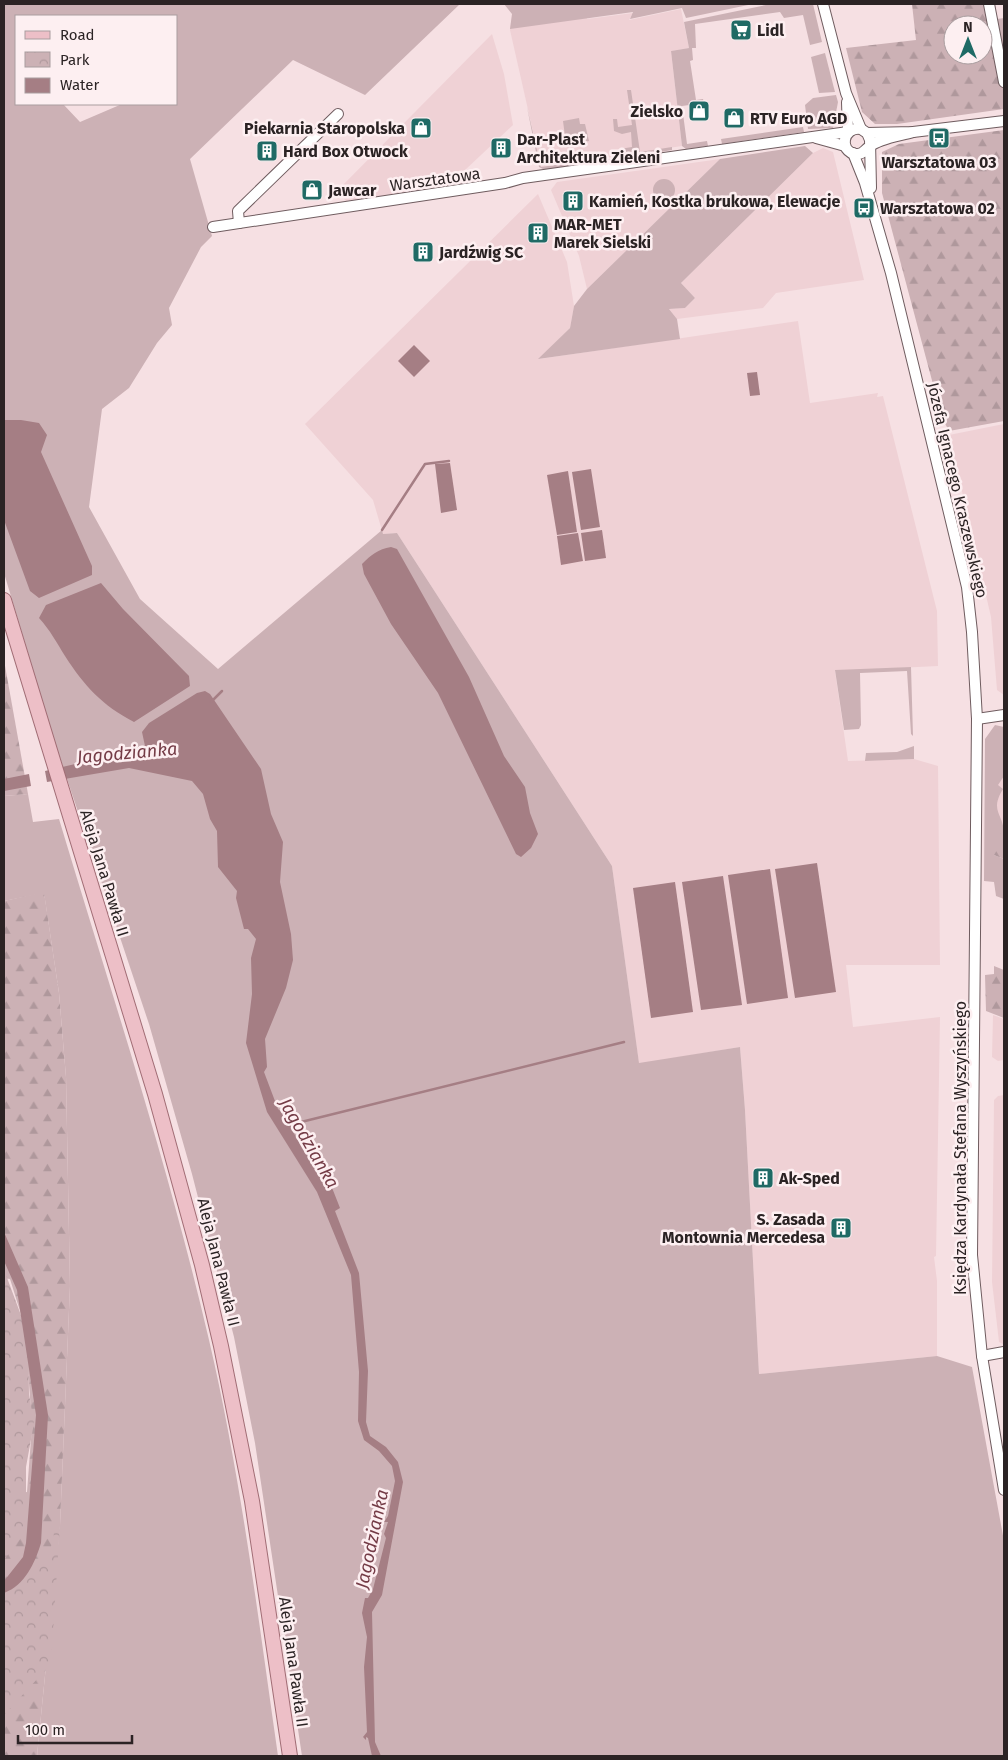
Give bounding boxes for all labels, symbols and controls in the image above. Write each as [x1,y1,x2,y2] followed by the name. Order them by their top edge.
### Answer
[15,15,178,105] legend
[943,15,993,65] north arrow
[729,18,753,42] supermarket icon: Lidl
[963,19,973,36] text: N
[757,21,784,40] place label: Lidl
[60,26,95,44] text: Road
[60,51,90,69] text: Park
[60,76,99,94] text: Water
[687,99,711,123] shop icon: Zielsko
[631,102,683,121] place label: Zielsko
[722,106,746,130] shop icon: RTV Euro AGD
[750,109,848,128] place label: RTV Euro AGD
[409,116,433,140] shop icon: Piekarnia Staropolska
[244,119,405,138] place label: Piekarnia Staropolska
[927,126,951,150] bus stop icon: Warsztatowa 03
[516,130,660,167] place label: Dar-Plast Architektura Zieleni
[489,136,513,160] building icon: Dar-Plast Architektura Zieleni
[255,139,279,163] building icon: Hard Box Otwock
[283,142,408,161] place label: Hard Box Otwock
[882,153,996,172] place label: Warsztatowa 03
[389,164,481,195] street label: Warsztatowa
[300,178,324,202] shop icon: Jawcar
[327,181,377,200] place label: Jawcar
[561,189,585,213] building icon: Kamień, Kostka brukowa, Elewacje
[589,192,840,211] place label: Kamień, Kostka brukowa, Elewacje
[852,196,876,220] bus stop icon: Warsztatowa 02
[880,199,995,218] place label: Warsztatowa 02
[554,215,651,252] place label: MAR-MET Marek Sielski
[526,221,550,245] building icon: MAR-MET Marek Sielski
[411,240,435,264] building icon: Jardźwig SC
[438,243,524,262] place label: Jardźwig SC
[923,380,992,600] street label: Józefa Ignacego Kraszewskiego
[75,738,178,768] water label: Jagodzianka
[76,807,133,939] street label: Aleja Jana Pawła II
[951,1001,970,1295] street label: Księdza Kardynała Stefana Wyszyńskiego
[274,1093,344,1192] water label: Jagodzianka
[751,1166,775,1190] building icon: Ak-Sped
[778,1169,840,1188] place label: Ak-Sped
[193,1196,244,1328] street label: Aleja Jana Pawła II
[662,1210,825,1247] place label: S. Zasada Montownia Mercedesa
[829,1216,853,1240] building icon: S. Zasada Montownia Mercedesa
[351,1488,393,1591] water label: Jagodzianka
[275,1596,312,1729] street label: Aleja Jana Pawła II
[18,1712,131,1744] scale bar
[25,1721,65,1739] text: 100 m

